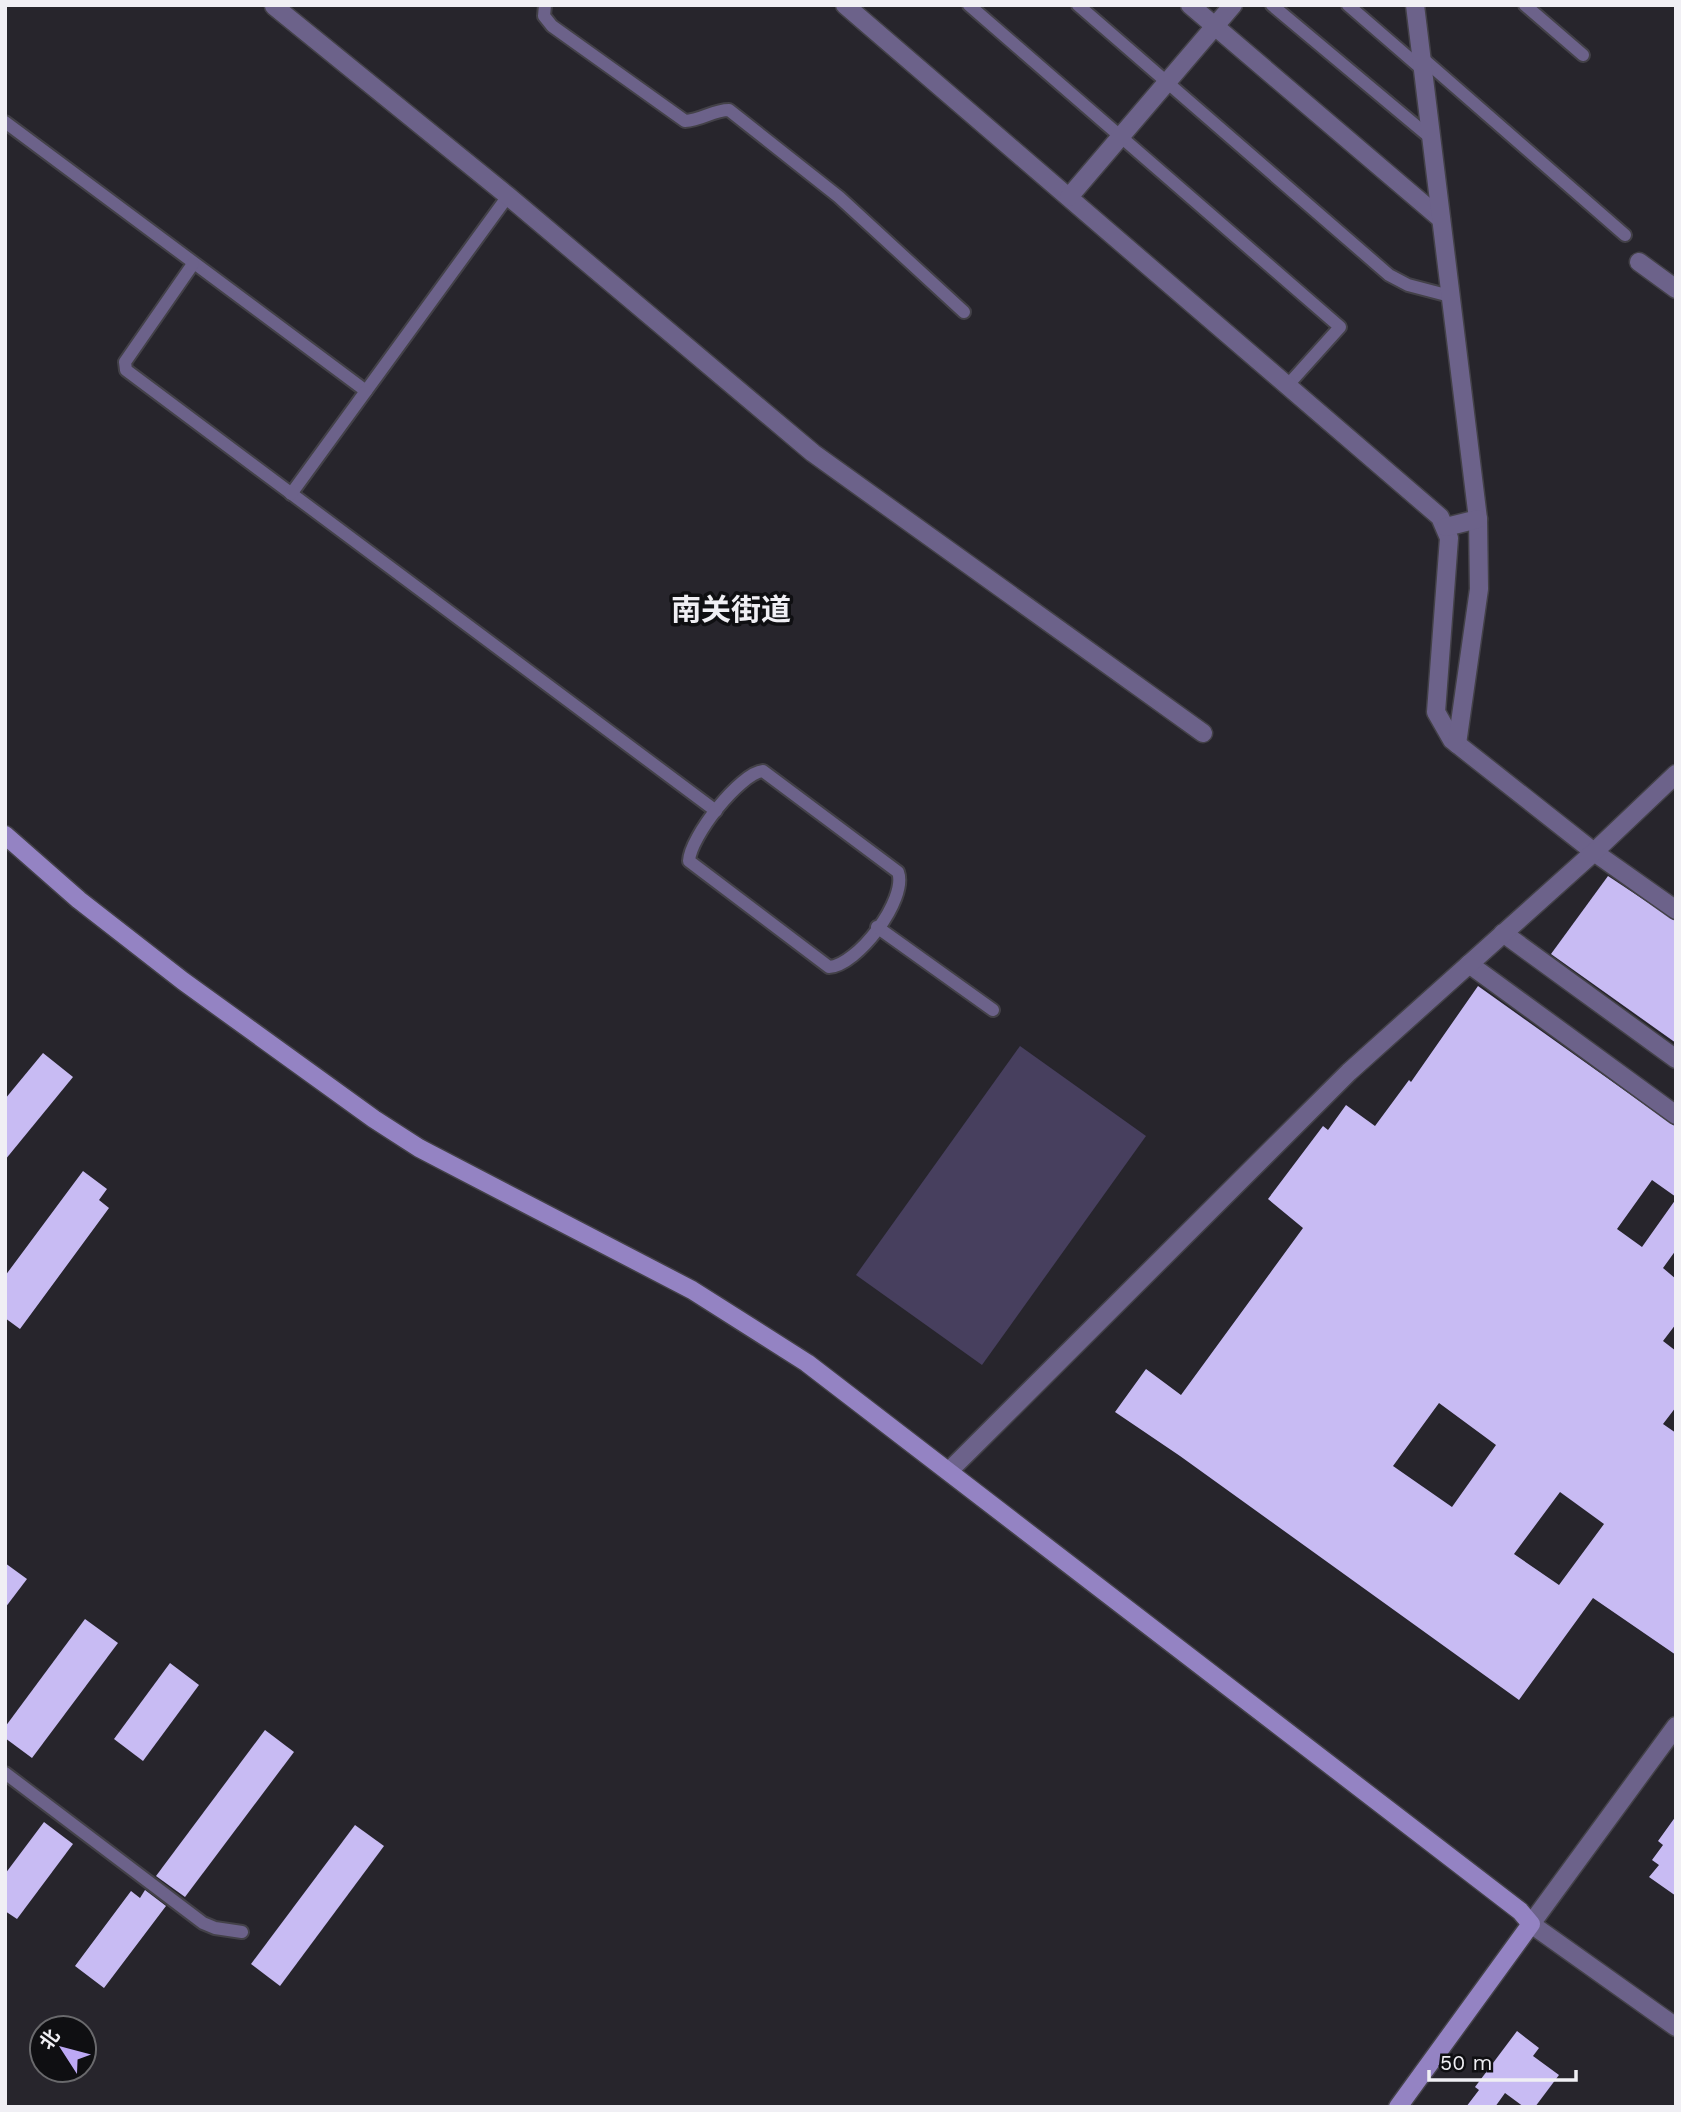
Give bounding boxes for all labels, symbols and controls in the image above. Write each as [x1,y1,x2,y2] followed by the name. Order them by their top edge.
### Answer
[671,592,791,627] district label: 南关街道
[28,2014,98,2084] north arrow
[35,2025,65,2054] text: 北
[1429,2038,1576,2082] scale bar
[1440,2050,1492,2075] text: 50 m

